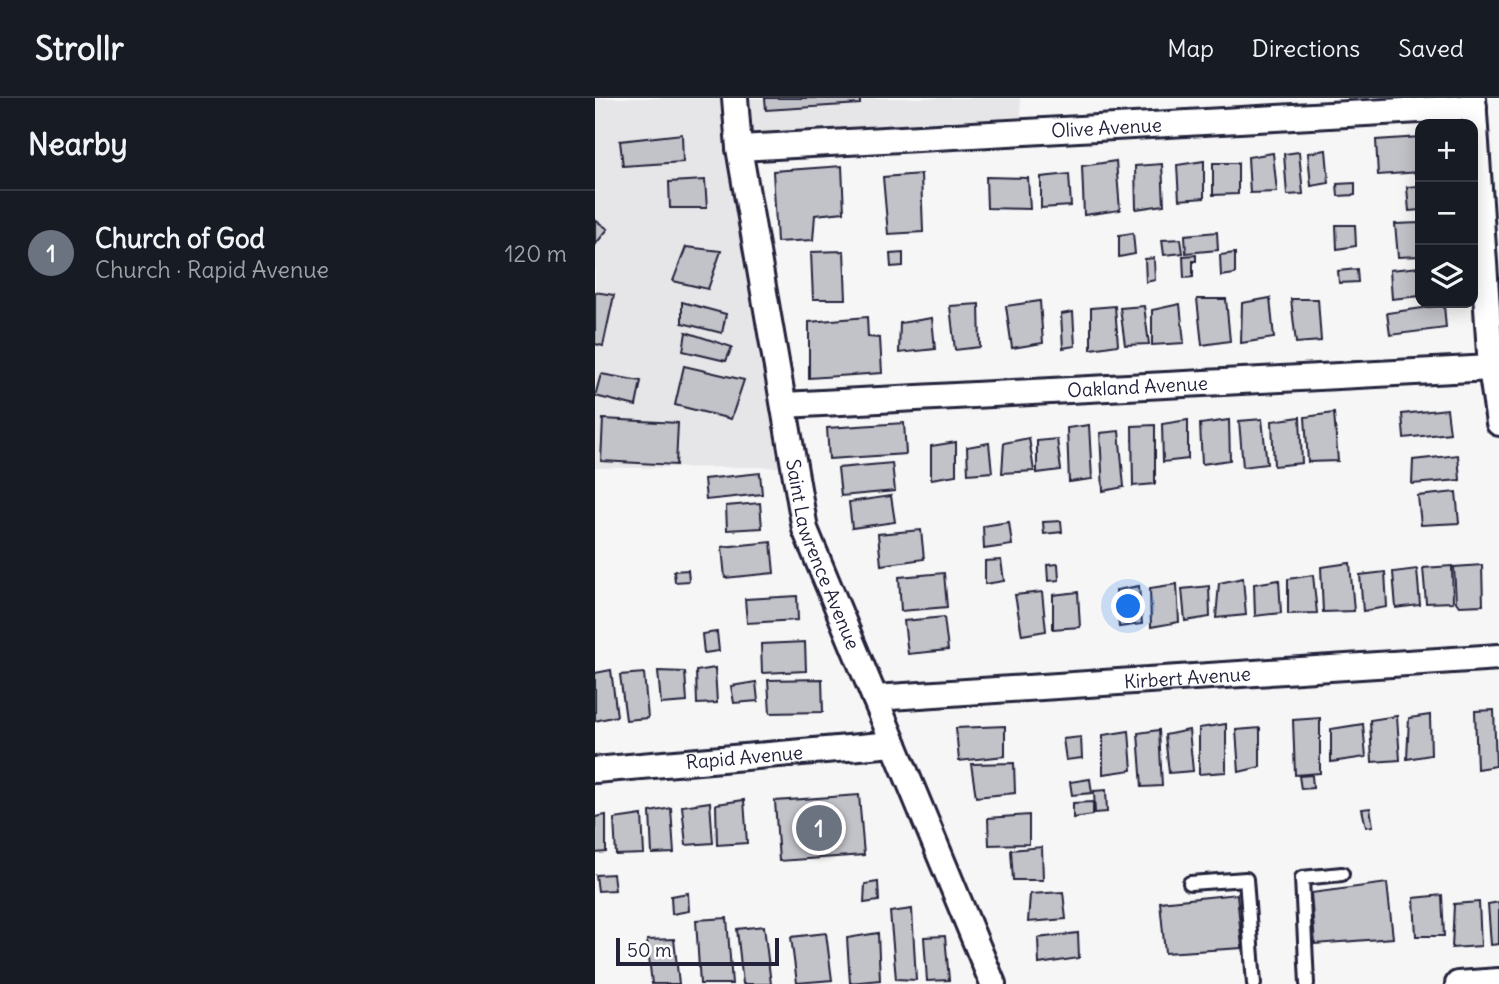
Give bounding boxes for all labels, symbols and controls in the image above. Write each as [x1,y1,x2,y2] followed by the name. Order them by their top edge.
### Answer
[35,27,124,69] text: Strollr
[1167,33,1214,63] text: Map
[1252,33,1360,63] text: Directions
[1398,33,1464,63] text: Saved
[1050,112,1163,143] street label: Olive Avenue
[1415,119,1478,308] map controls
[1415,119,1478,182] button: +
[28,125,128,163] text: Nearby
[1415,182,1478,245] button: −
[95,222,265,255] text: Church of God
[46,239,56,268] text: 1
[504,239,567,268] text: 120 m
[1415,245,1478,308] button: layers
[95,255,329,284] text: Church · Rapid Avenue
[1067,371,1208,402] street label: Oakland Avenue
[781,457,865,653] street label: Saint Lawrence Avenue
[1111,589,1145,623] your location
[1123,661,1251,694] street label: Kirbert Avenue
[685,740,804,774] street label: Rapid Avenue
[796,802,842,854] pin: 1
[616,935,779,967] scale bar
[627,938,672,962] text: 50 m

